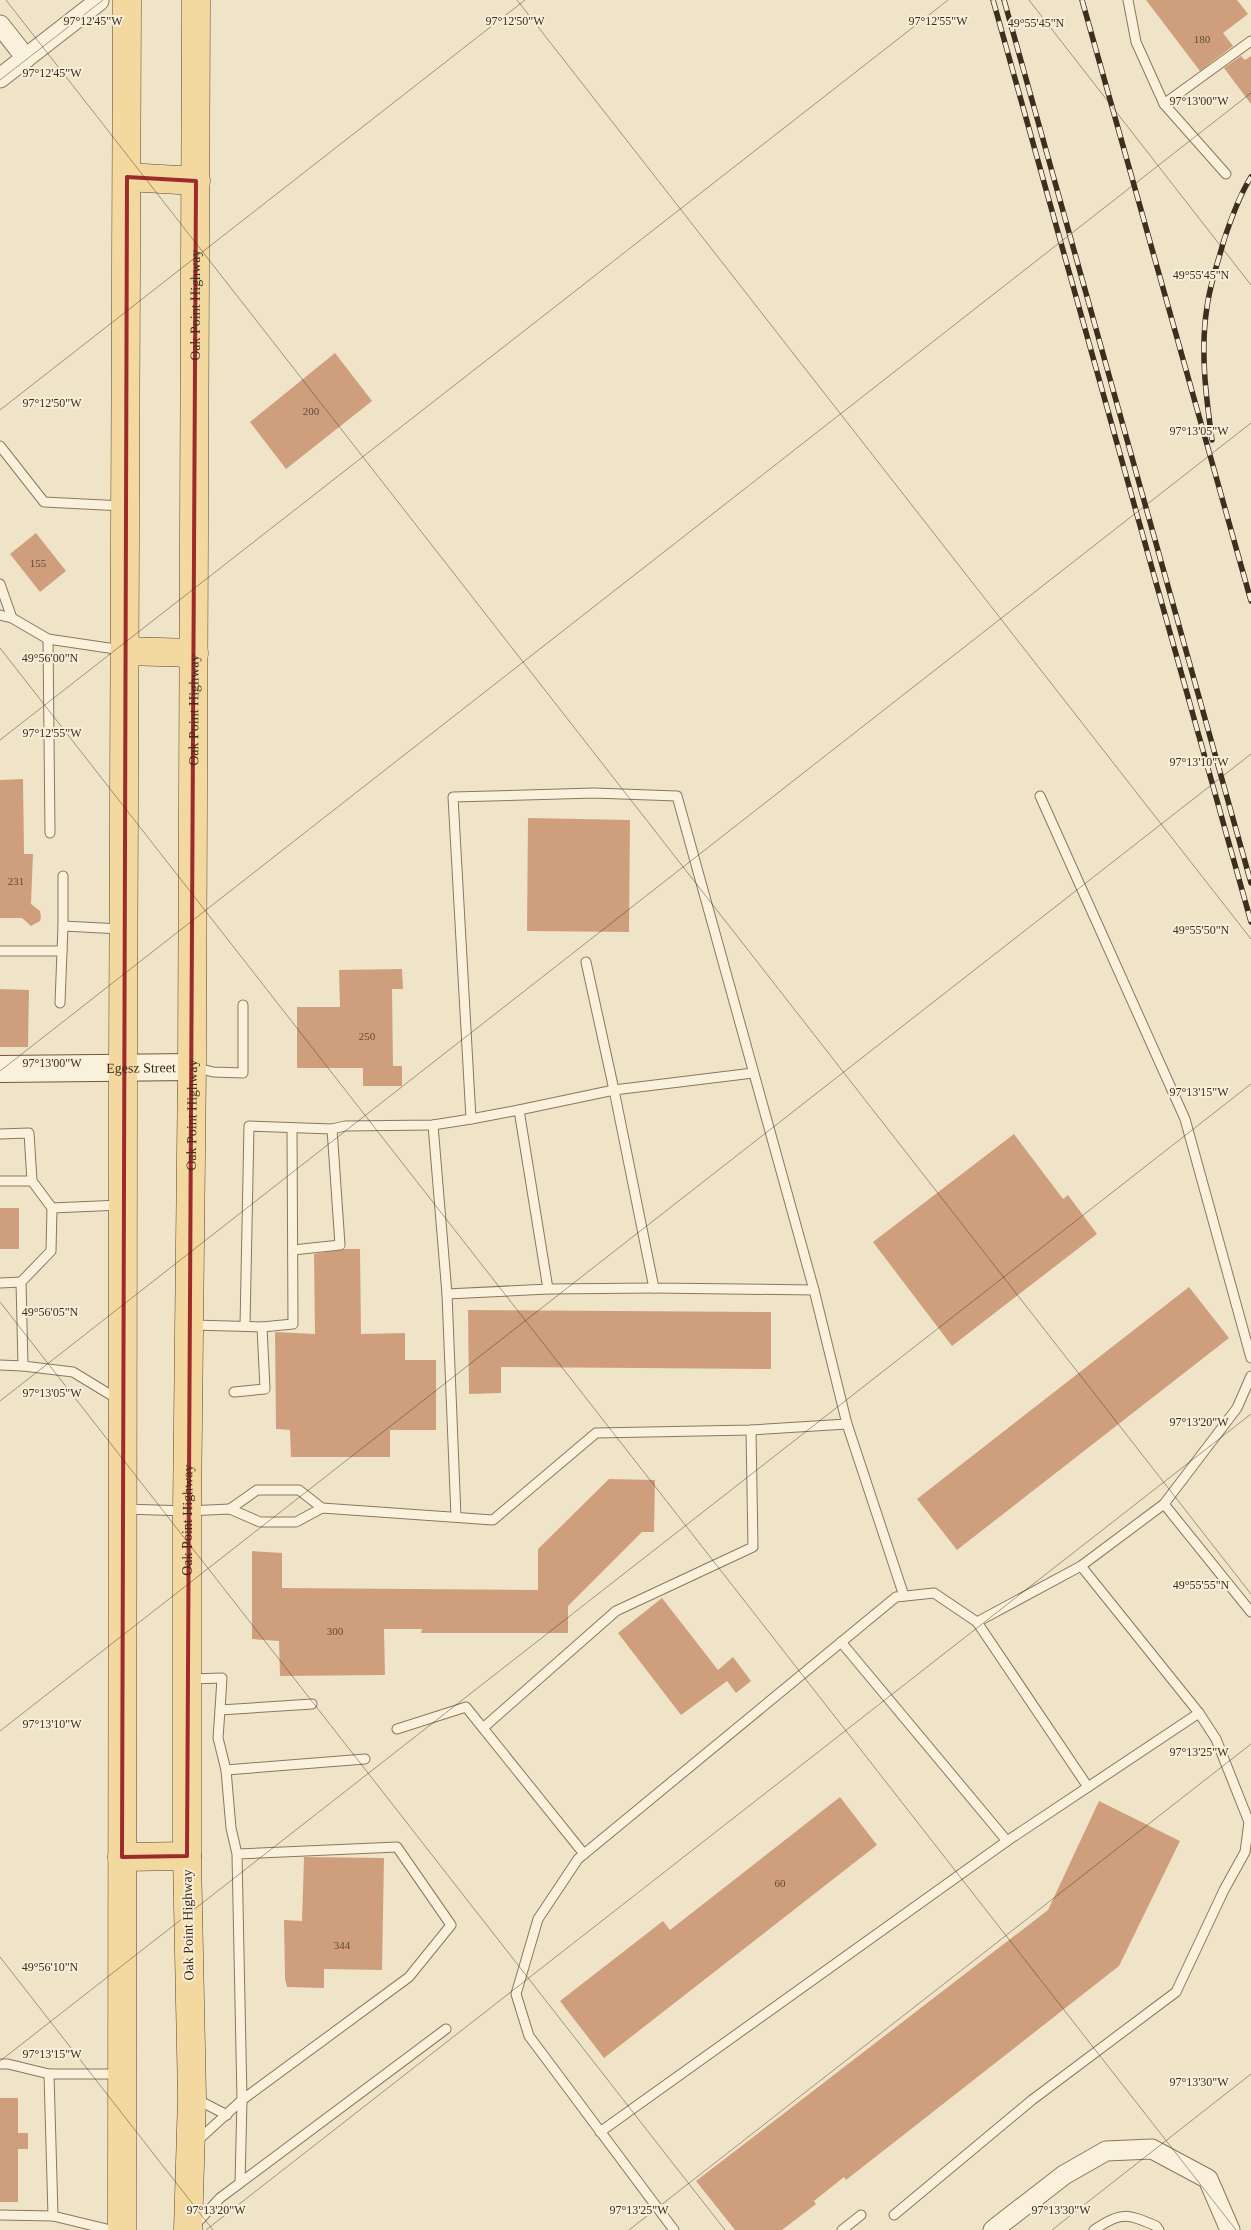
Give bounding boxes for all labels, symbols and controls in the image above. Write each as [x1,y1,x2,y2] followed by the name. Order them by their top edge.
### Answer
[63,14,123,28] text: 97°12'45"W
[485,14,545,28] text: 97°12'50"W
[908,14,968,28] text: 97°12'55"W
[1008,16,1065,30] text: 49°55'45"N
[1194,33,1211,45] house number: 180
[22,66,82,80] text: 97°12'45"W
[1169,94,1229,108] text: 97°13'00"W
[187,249,203,361] street label: Oak Point Highway
[1173,268,1230,282] text: 49°55'45"N
[22,396,82,410] text: 97°12'50"W
[303,405,320,417] house number: 200
[1169,424,1229,438] text: 97°13'05"W
[30,557,47,569] house number: 155
[22,651,79,665] text: 49°56'00"N
[186,654,201,766] street label: Oak Point Highway
[22,726,82,740] text: 97°12'55"W
[1169,755,1229,769] text: 97°13'10"W
[8,875,24,887] house number: 231
[1173,923,1230,937] text: 49°55'50"N
[359,1030,376,1042] house number: 250
[22,1056,82,1070] text: 97°13'00"W
[183,1059,200,1171] street label: Oak Point Highway
[106,1060,176,1075] street label: Egesz Street
[1169,1085,1229,1099] text: 97°13'15"W
[22,1305,79,1319] text: 49°56'05"N
[22,1386,82,1400] text: 97°13'05"W
[1169,1415,1229,1429] text: 97°13'20"W
[179,1464,195,1576] street label: Oak Point Highway
[1173,1578,1230,1592] text: 49°55'55"N
[327,1625,344,1637] house number: 300
[22,1717,82,1731] text: 97°13'10"W
[1169,1745,1229,1759] text: 97°13'25"W
[180,1869,196,1981] street label: Oak Point Highway
[775,1877,786,1889] house number: 60
[334,1939,351,1951] house number: 344
[22,1960,79,1974] text: 49°56'10"N
[22,2047,82,2061] text: 97°13'15"W
[1169,2075,1229,2089] text: 97°13'30"W
[186,2203,246,2217] text: 97°13'20"W
[609,2203,669,2217] text: 97°13'25"W
[1031,2203,1091,2217] text: 97°13'30"W

